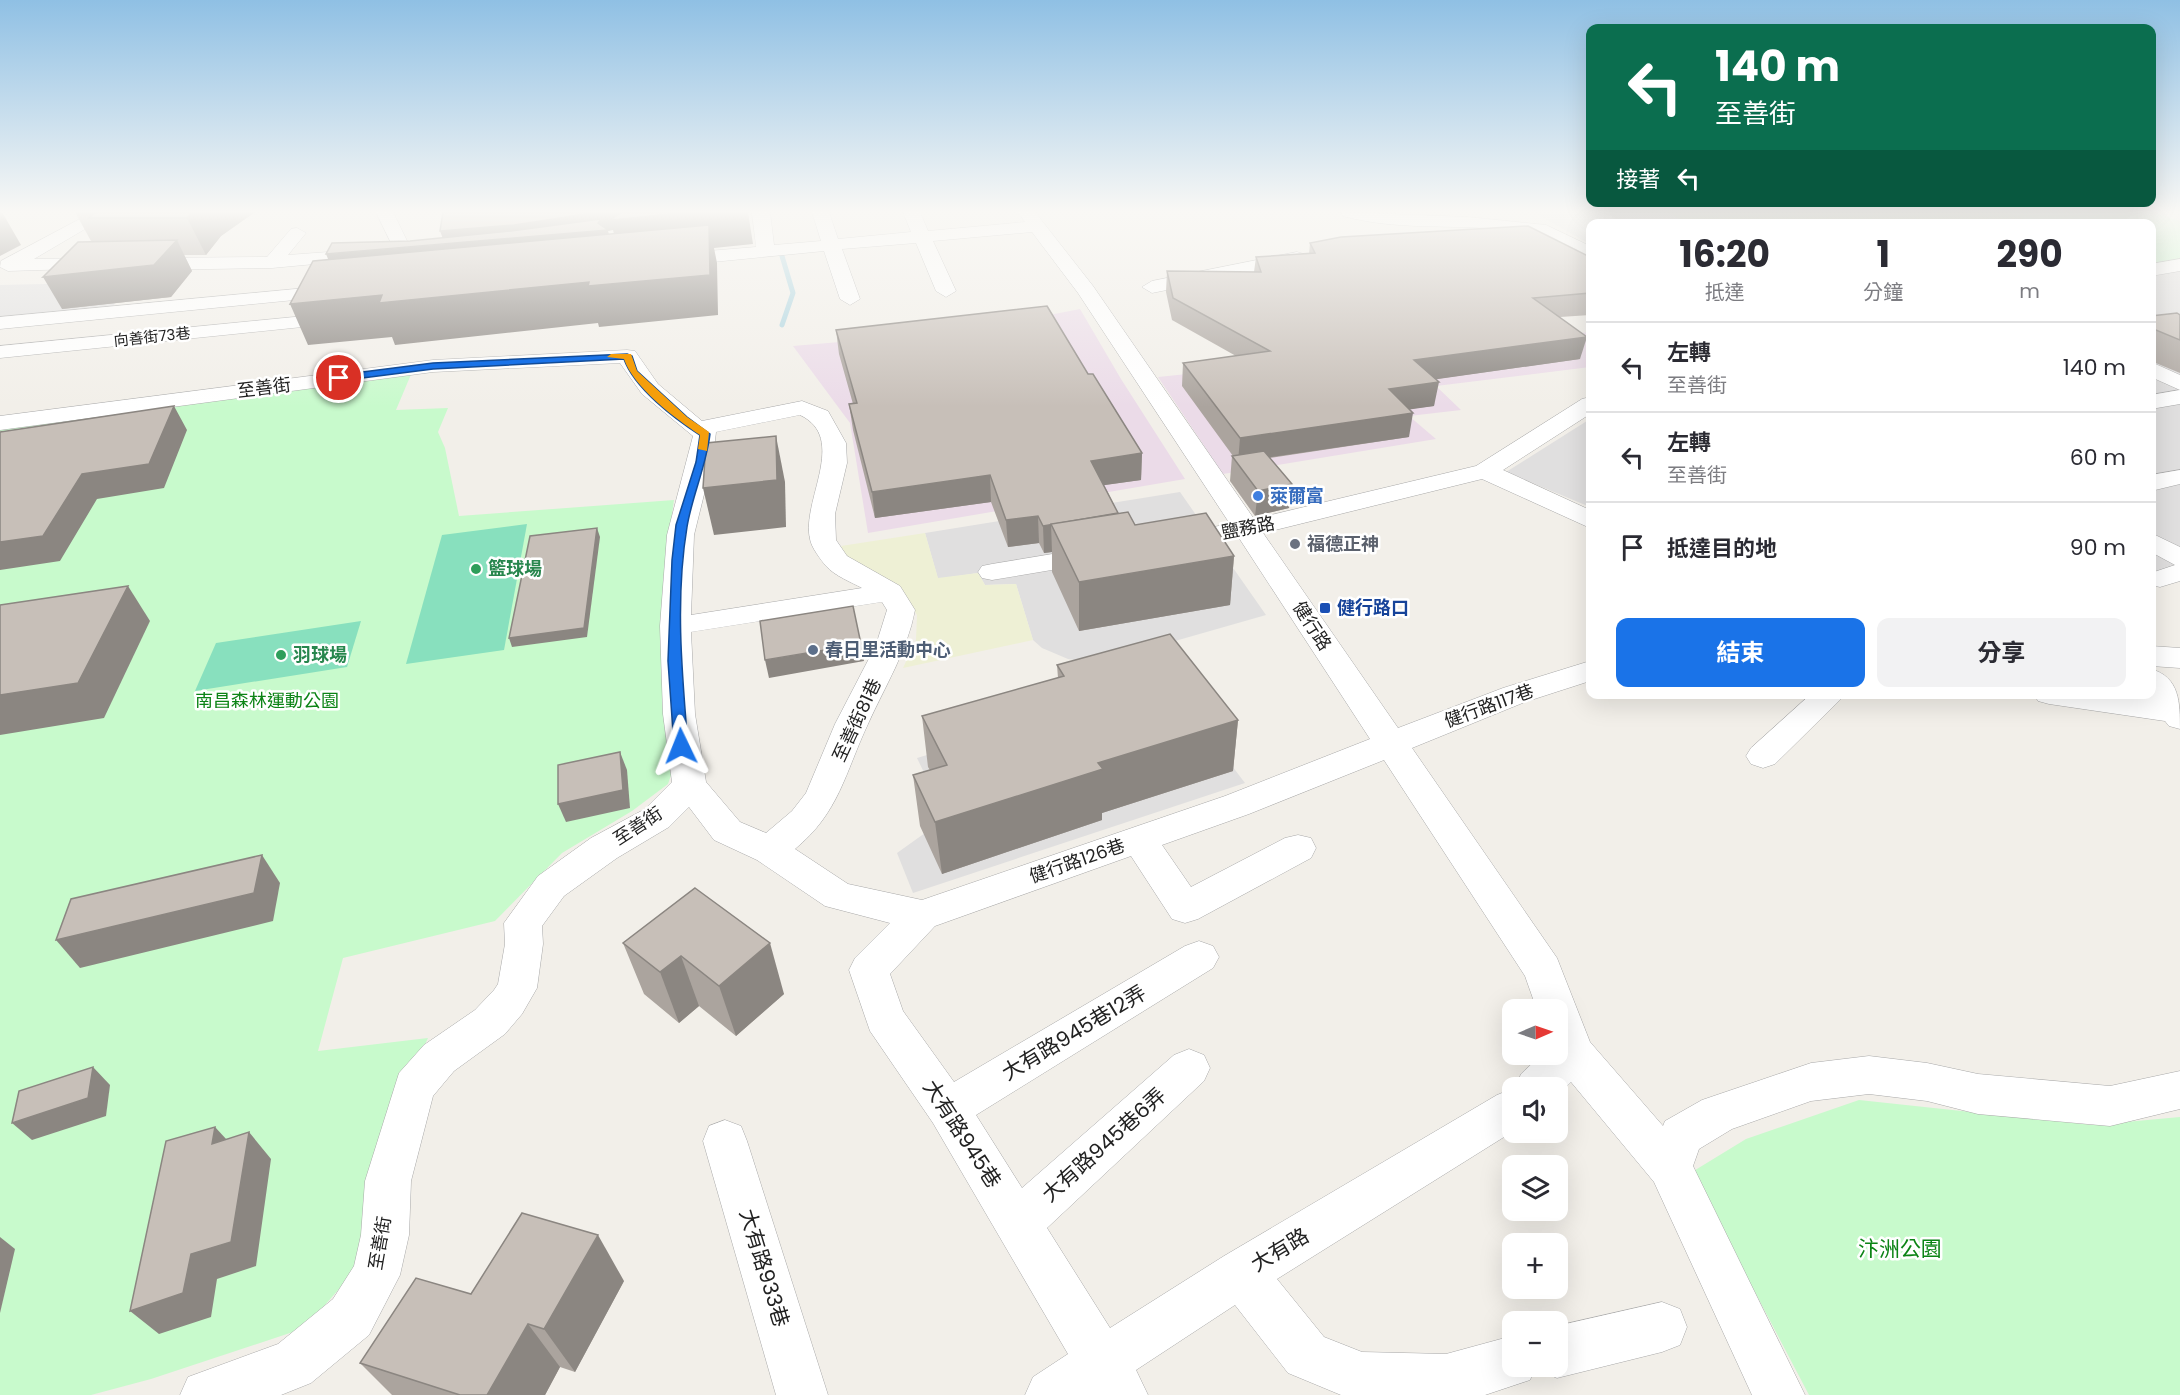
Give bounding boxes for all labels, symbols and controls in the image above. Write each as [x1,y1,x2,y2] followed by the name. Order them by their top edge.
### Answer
[1715,37,1840,96] text: 140 m
[1616,48,1694,126] icon: left
[1715,95,1796,132] text: 至善街
[1672,162,1705,195] icon: left
[1616,164,1660,195] text: 接著
[1679,229,1770,280] text: 16:20
[1876,229,1890,280] text: 1
[1997,229,2063,280] text: 290
[2019,277,2040,305] text: m
[1705,278,1745,306] text: 抵達
[1863,278,1903,306] text: 分鐘
[113,322,191,351] street label: 向善街73巷
[1667,337,1711,368] text: 左轉
[1616,351,1649,384] icon: left
[313,352,364,403] pin
[2063,352,2126,383] text: 140 m
[322,361,355,394] icon: arrive
[1667,371,1727,399] text: 至善街
[236,372,292,403] street label: 至善街
[1667,427,1711,458] text: 左轉
[1616,441,1649,474] icon: left
[2070,442,2126,473] text: 60 m
[1667,461,1727,489] text: 至善街
[1270,483,1324,508] place label: 萊爾富
[1251,489,1265,503] marker: 萊爾富
[1219,510,1277,545] street label: 鹽務路
[1307,531,1379,556] place label: 福德正神
[1616,531,1649,564] icon: arrive
[2070,532,2126,563] text: 90 m
[1667,533,1777,564] text: 抵達目的地
[1288,537,1302,551] marker: 福德正神
[488,556,542,581] place label: 籃球場
[469,562,483,576] marker: 籃球場
[1337,595,1409,620] place label: 健行路口
[1287,596,1338,655] street label: 健行路
[1318,601,1332,615] marker: 健行路口
[1616,618,1865,687] button: 結束
[1877,618,2126,687] button: 分享
[825,637,951,662] place label: 春日里活動中心
[293,642,347,667] place label: 羽球場
[806,643,820,657] marker: 春日里活動中心
[274,648,288,662] marker: 羽球場
[826,674,887,765] street label: 至善街81巷
[1441,678,1537,733] street label: 健行路117巷
[195,688,339,713] park label: 南昌森林運動公園
[649,714,713,778] position arrow
[608,800,667,851] street label: 至善街
[1026,833,1128,889] street label: 健行路126巷
[996,978,1151,1087] street label: 大有路945巷12弄
[1502,999,1568,1065] north arrow
[1502,999,1568,1377] map controls
[917,1074,1008,1193] street label: 大有路945巷
[1502,1077,1568,1143] button: sound
[1035,1081,1172,1208] street label: 大有路945巷6弄
[1502,1155,1568,1221] button: layers
[733,1205,796,1330] street label: 大有路933巷
[363,1214,397,1272] street label: 至善街
[1245,1221,1314,1278] street label: 大有路
[1502,1233,1568,1299] button: +
[1858,1234,1942,1263] park label: 汴洲公園
[1502,1311,1568,1377] button: −

